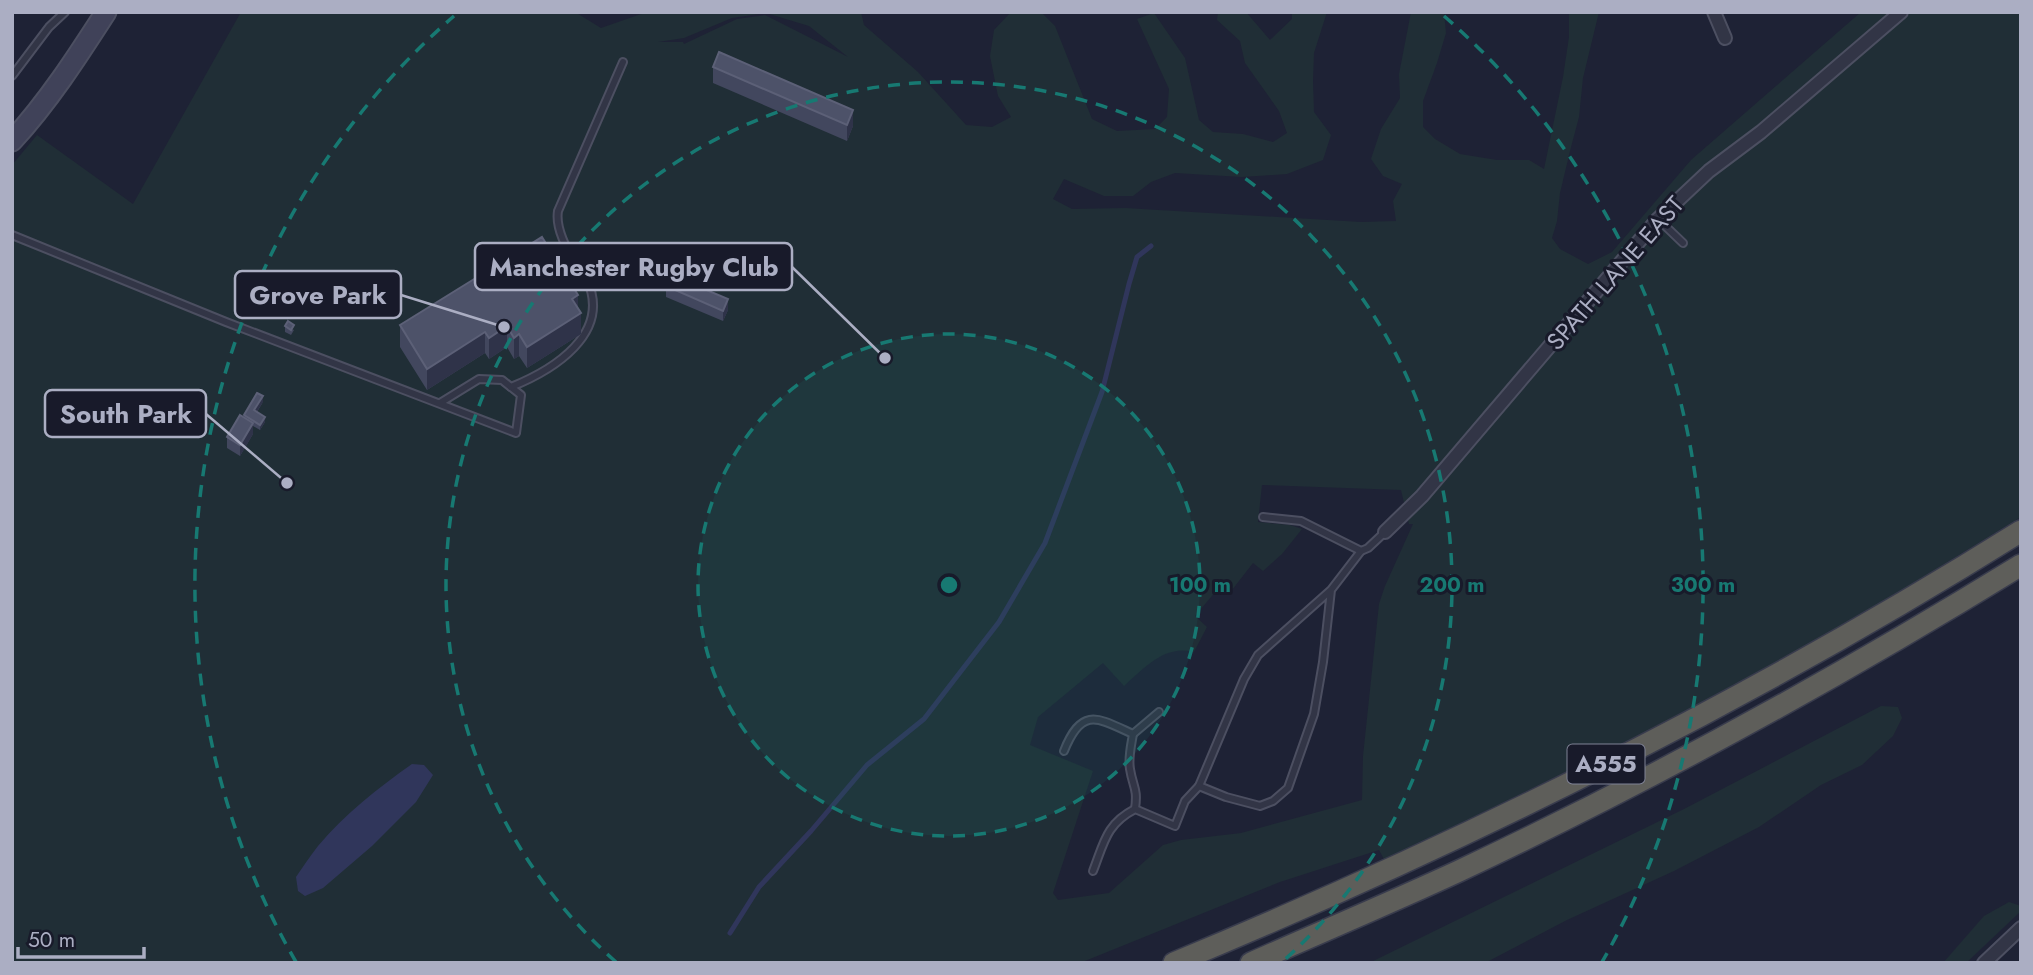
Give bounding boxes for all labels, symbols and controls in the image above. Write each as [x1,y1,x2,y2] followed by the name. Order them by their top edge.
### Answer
[1538,188,1692,358] street label: SPATH LANE EAST
[475,243,792,290] callout: Manchester Rugby Club
[489,248,779,286] text: Manchester Rugby Club
[235,271,401,318] callout: Grove Park
[249,276,387,314] text: Grove Park
[45,390,206,437] callout: South Park
[60,395,192,433] text: South Park
[1169,570,1231,600] text: 100 m
[1419,570,1485,600] text: 200 m
[1671,570,1735,600] text: 300 m
[937,573,961,597] centre of rings
[1568,744,1644,784] road number: A555
[18,916,144,960] scale bar
[28,925,75,955] text: 50 m

